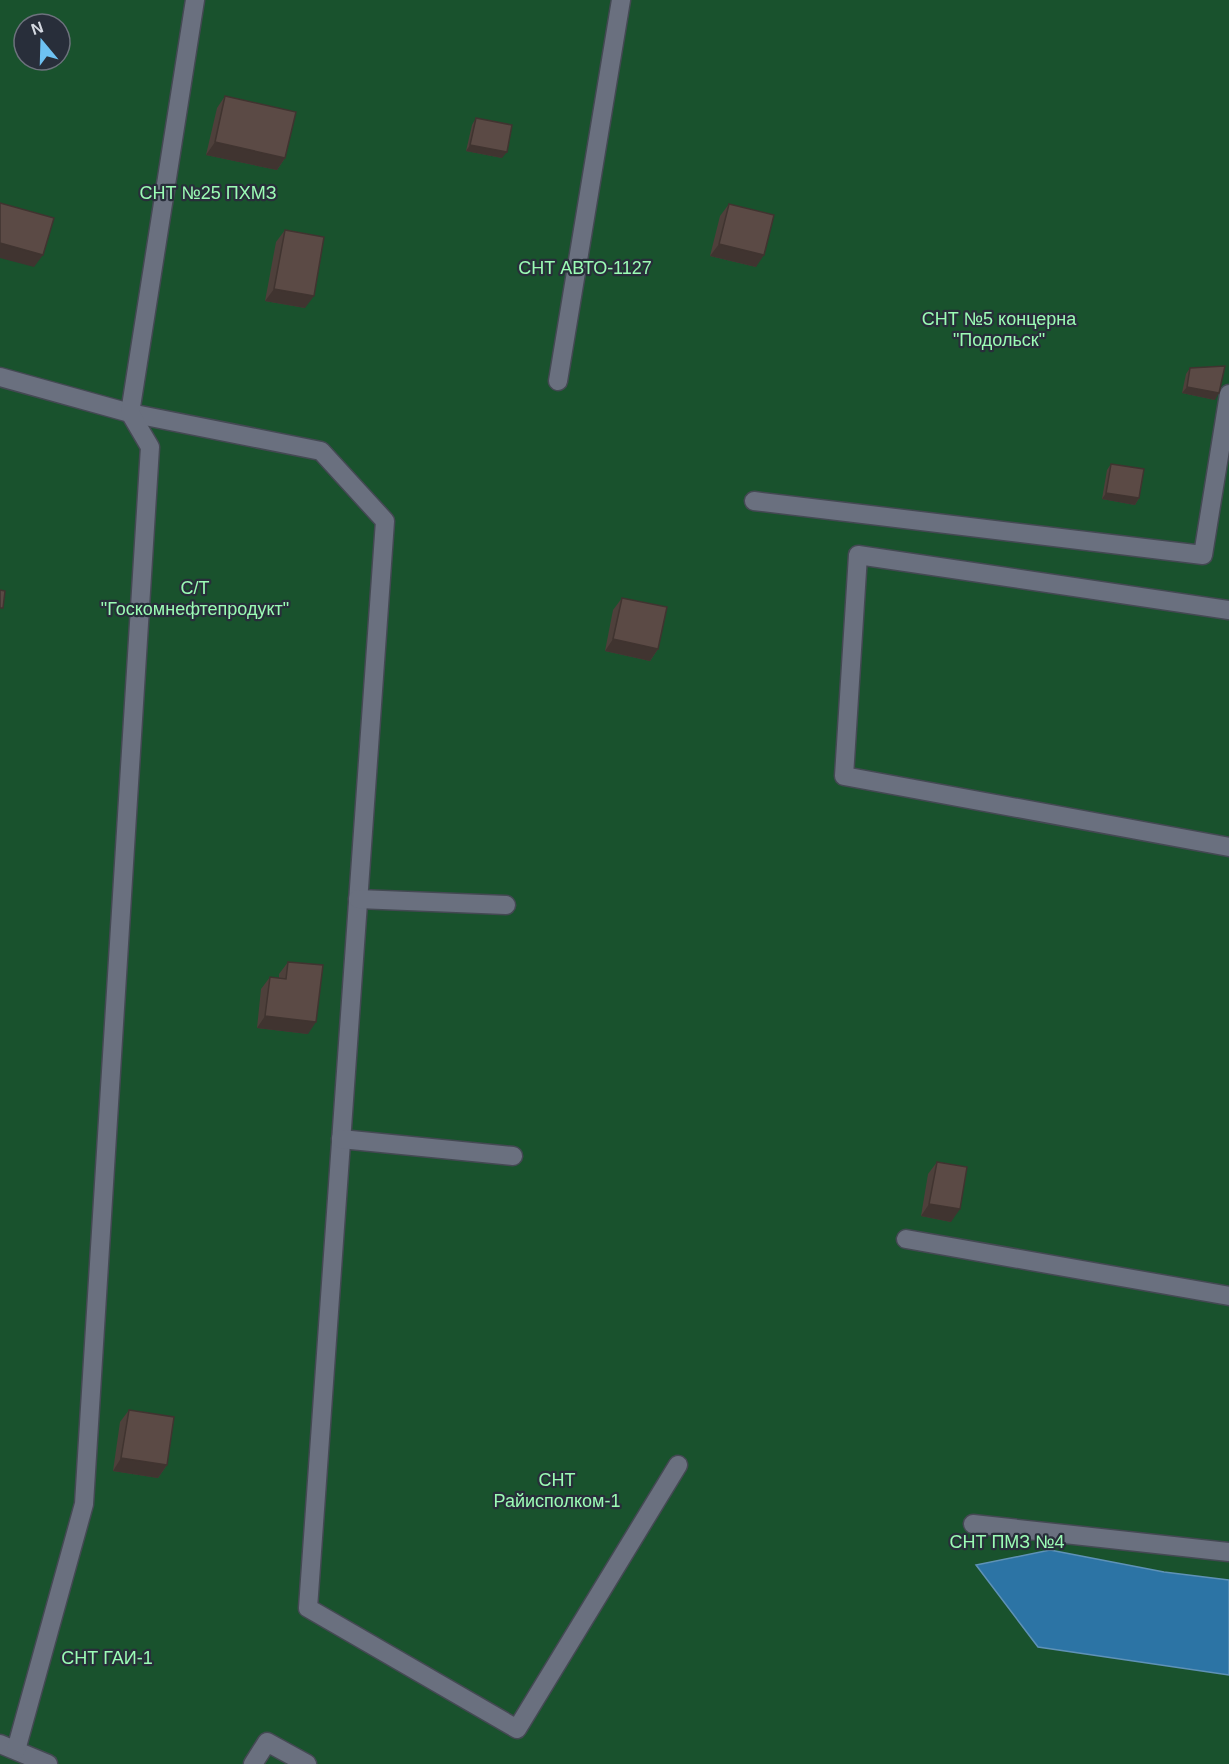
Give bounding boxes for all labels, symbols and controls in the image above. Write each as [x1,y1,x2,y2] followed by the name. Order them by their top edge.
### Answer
[12,12,72,72] north arrow
[29,18,46,38] text: N
[139,183,277,203] park label: СНТ №25 ПХМЗ
[518,258,652,278] park label: СНТ АВТО-1127
[922,309,1077,350] park label: СНТ №5 концерна "Подольск"
[101,578,289,619] park label: С/Т "Госкомнефтепродукт"
[494,1470,620,1511] park label: СНТ Райисполком-1
[949,1532,1065,1552] park label: СНТ ПМЗ №4
[61,1648,153,1668] park label: СНТ ГАИ-1

